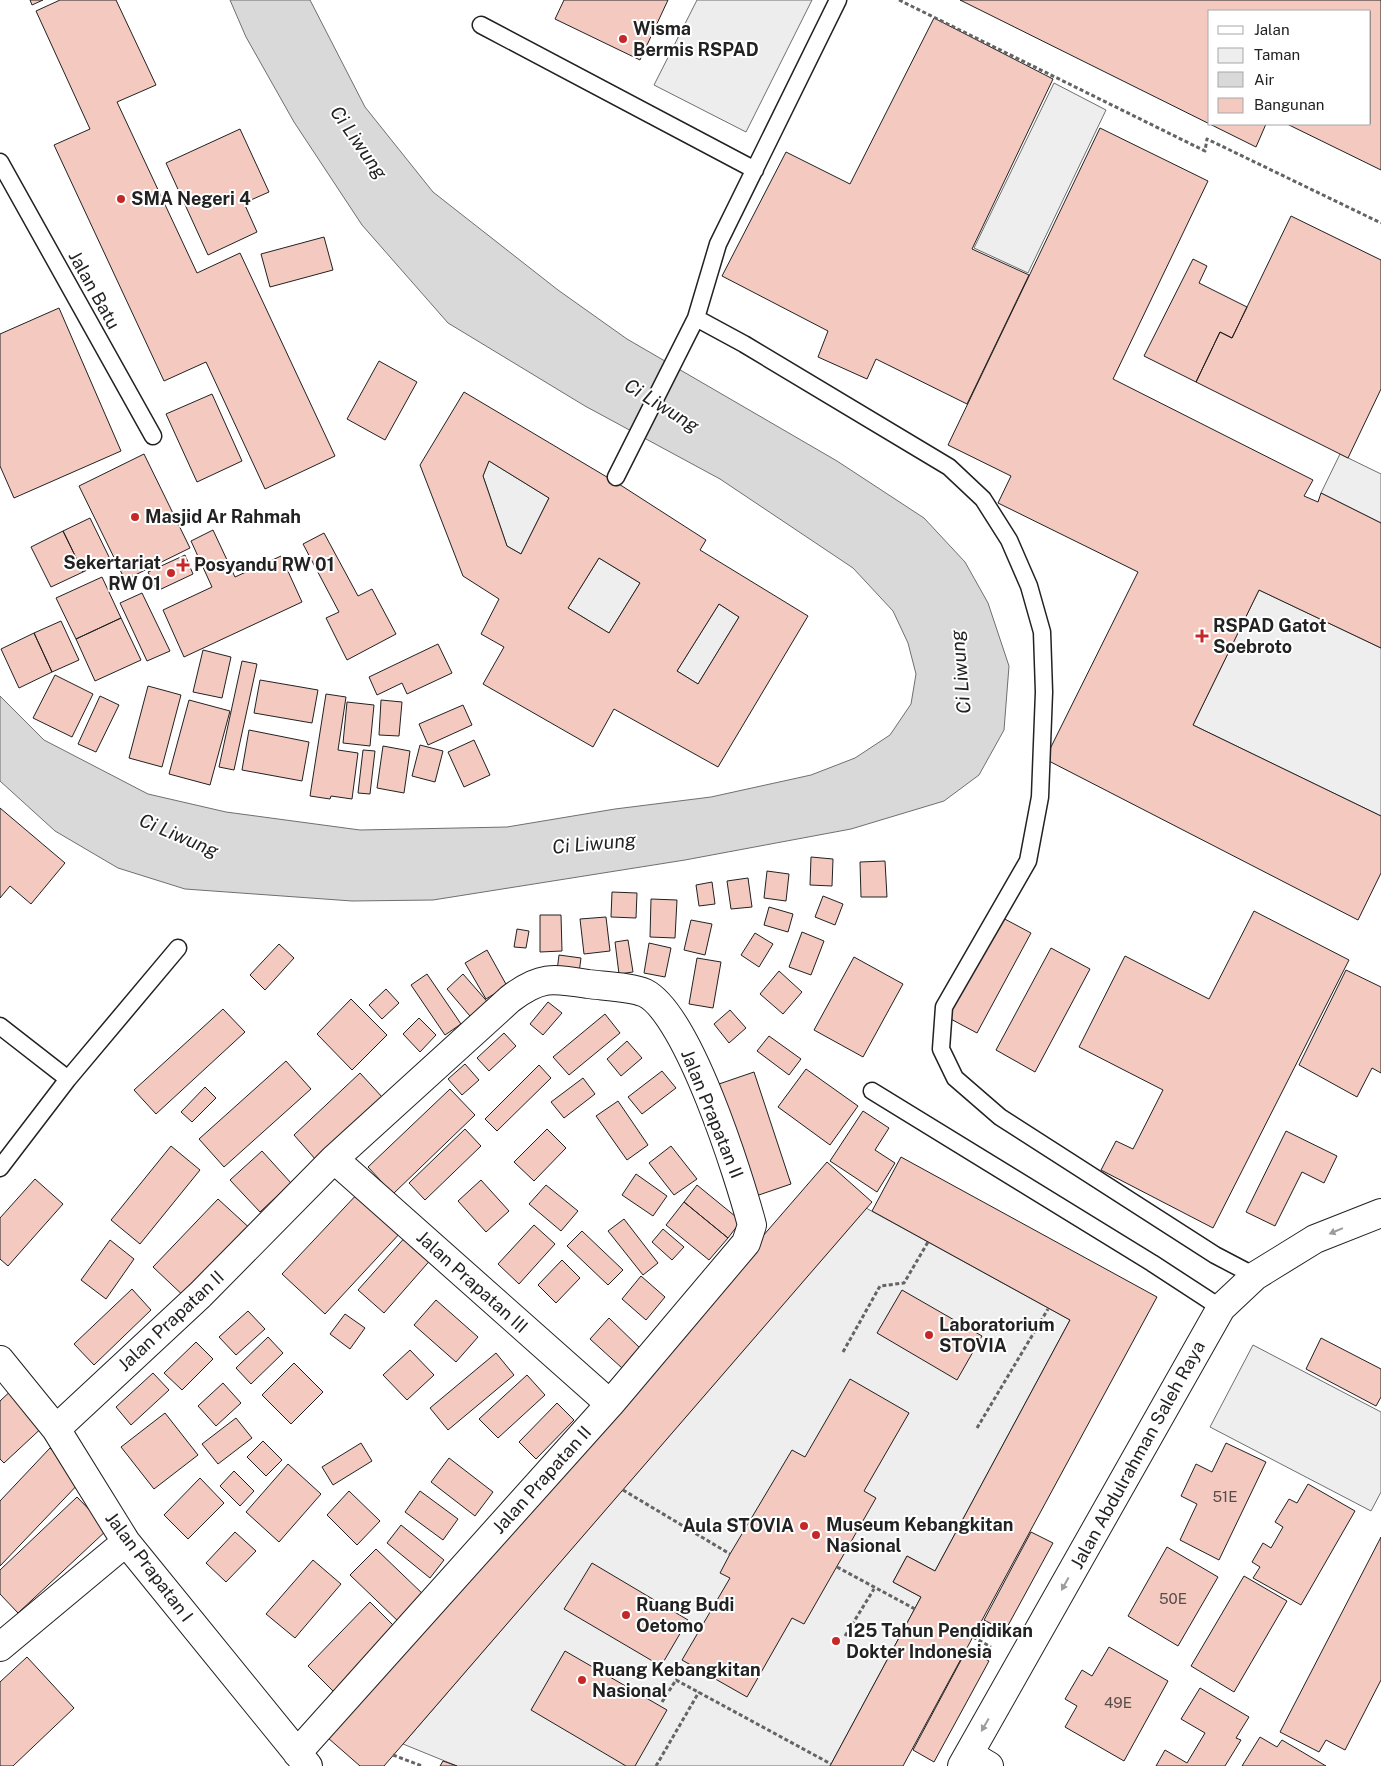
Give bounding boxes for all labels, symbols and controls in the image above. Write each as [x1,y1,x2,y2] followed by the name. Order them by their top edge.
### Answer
[1208,10,1371,125] legend
[633,18,759,60] place label: Wisma Bermis RSPAD
[1254,21,1290,38] text: Jalan
[617,33,629,45] marker: Wisma Bermis RSPAD
[1254,46,1300,63] text: Taman
[1254,71,1274,88] text: Air
[1254,96,1325,113] text: Bangunan
[326,101,392,183] water label: Ci Liwung
[131,188,251,209] place label: SMA Negeri 4
[115,193,127,205] marker: SMA Negeri 4
[64,247,124,332] street label: Jalan Batu
[621,373,704,437] water label: Ci Liwung
[145,506,301,527] place label: Masjid Ar Rahmah
[129,511,141,523] marker: Masjid Ar Rahmah
[63,552,161,594] place label: Sekertariat RW 01
[194,554,334,575] place label: Posyandu RW 01
[176,558,190,572] marker: Posyandu RW 01
[165,567,177,579] marker: Sekertariat RW 01
[1213,615,1327,657] place label: RSPAD Gatot Soebroto
[945,629,975,715] water label: Ci Liwung
[1195,629,1209,643] marker: RSPAD Gatot Soebroto
[136,808,223,862] water label: Ci Liwung
[551,828,637,858] water label: Ci Liwung
[677,1046,748,1181] street label: Jalan Prapatan II
[412,1226,532,1337] street label: Jalan Prapatan III
[1329,1227,1343,1235] one-way arrow
[113,1266,228,1375] street label: Jalan Prapatan II
[939,1314,1055,1356] place label: Laboratorium STOVIA
[923,1329,935,1341] marker: Laboratorium STOVIA
[1066,1337,1209,1572] street label: Jalan Abdulrahman Saleh Raya
[488,1422,595,1538] street label: Jalan Prapatan II
[1212,1488,1238,1505] house number: 51E
[101,1508,198,1626] street label: Jalan Prapatan I
[826,1514,1013,1556] place label: Museum Kebangkitan Nasional
[682,1515,794,1536] place label: Aula STOVIA
[798,1520,810,1532] marker: Aula STOVIA
[810,1529,822,1541] marker: Museum Kebangkitan Nasional
[1061,1577,1069,1592] one-way arrow
[1159,1590,1187,1607] house number: 50E
[636,1594,734,1636] place label: Ruang Budi Oetomo
[620,1609,632,1621] marker: Ruang Budi Oetomo
[846,1620,1033,1662] place label: 125 Tahun Pendidikan Dokter Indonesia
[830,1635,842,1647] marker: 125 Tahun Pendidikan Dokter Indonesia
[592,1659,761,1701] place label: Ruang Kebangkitan Nasional
[576,1674,588,1686] marker: Ruang Kebangkitan Nasional
[1104,1694,1132,1711] house number: 49E
[980,1719,989,1732] one-way arrow

